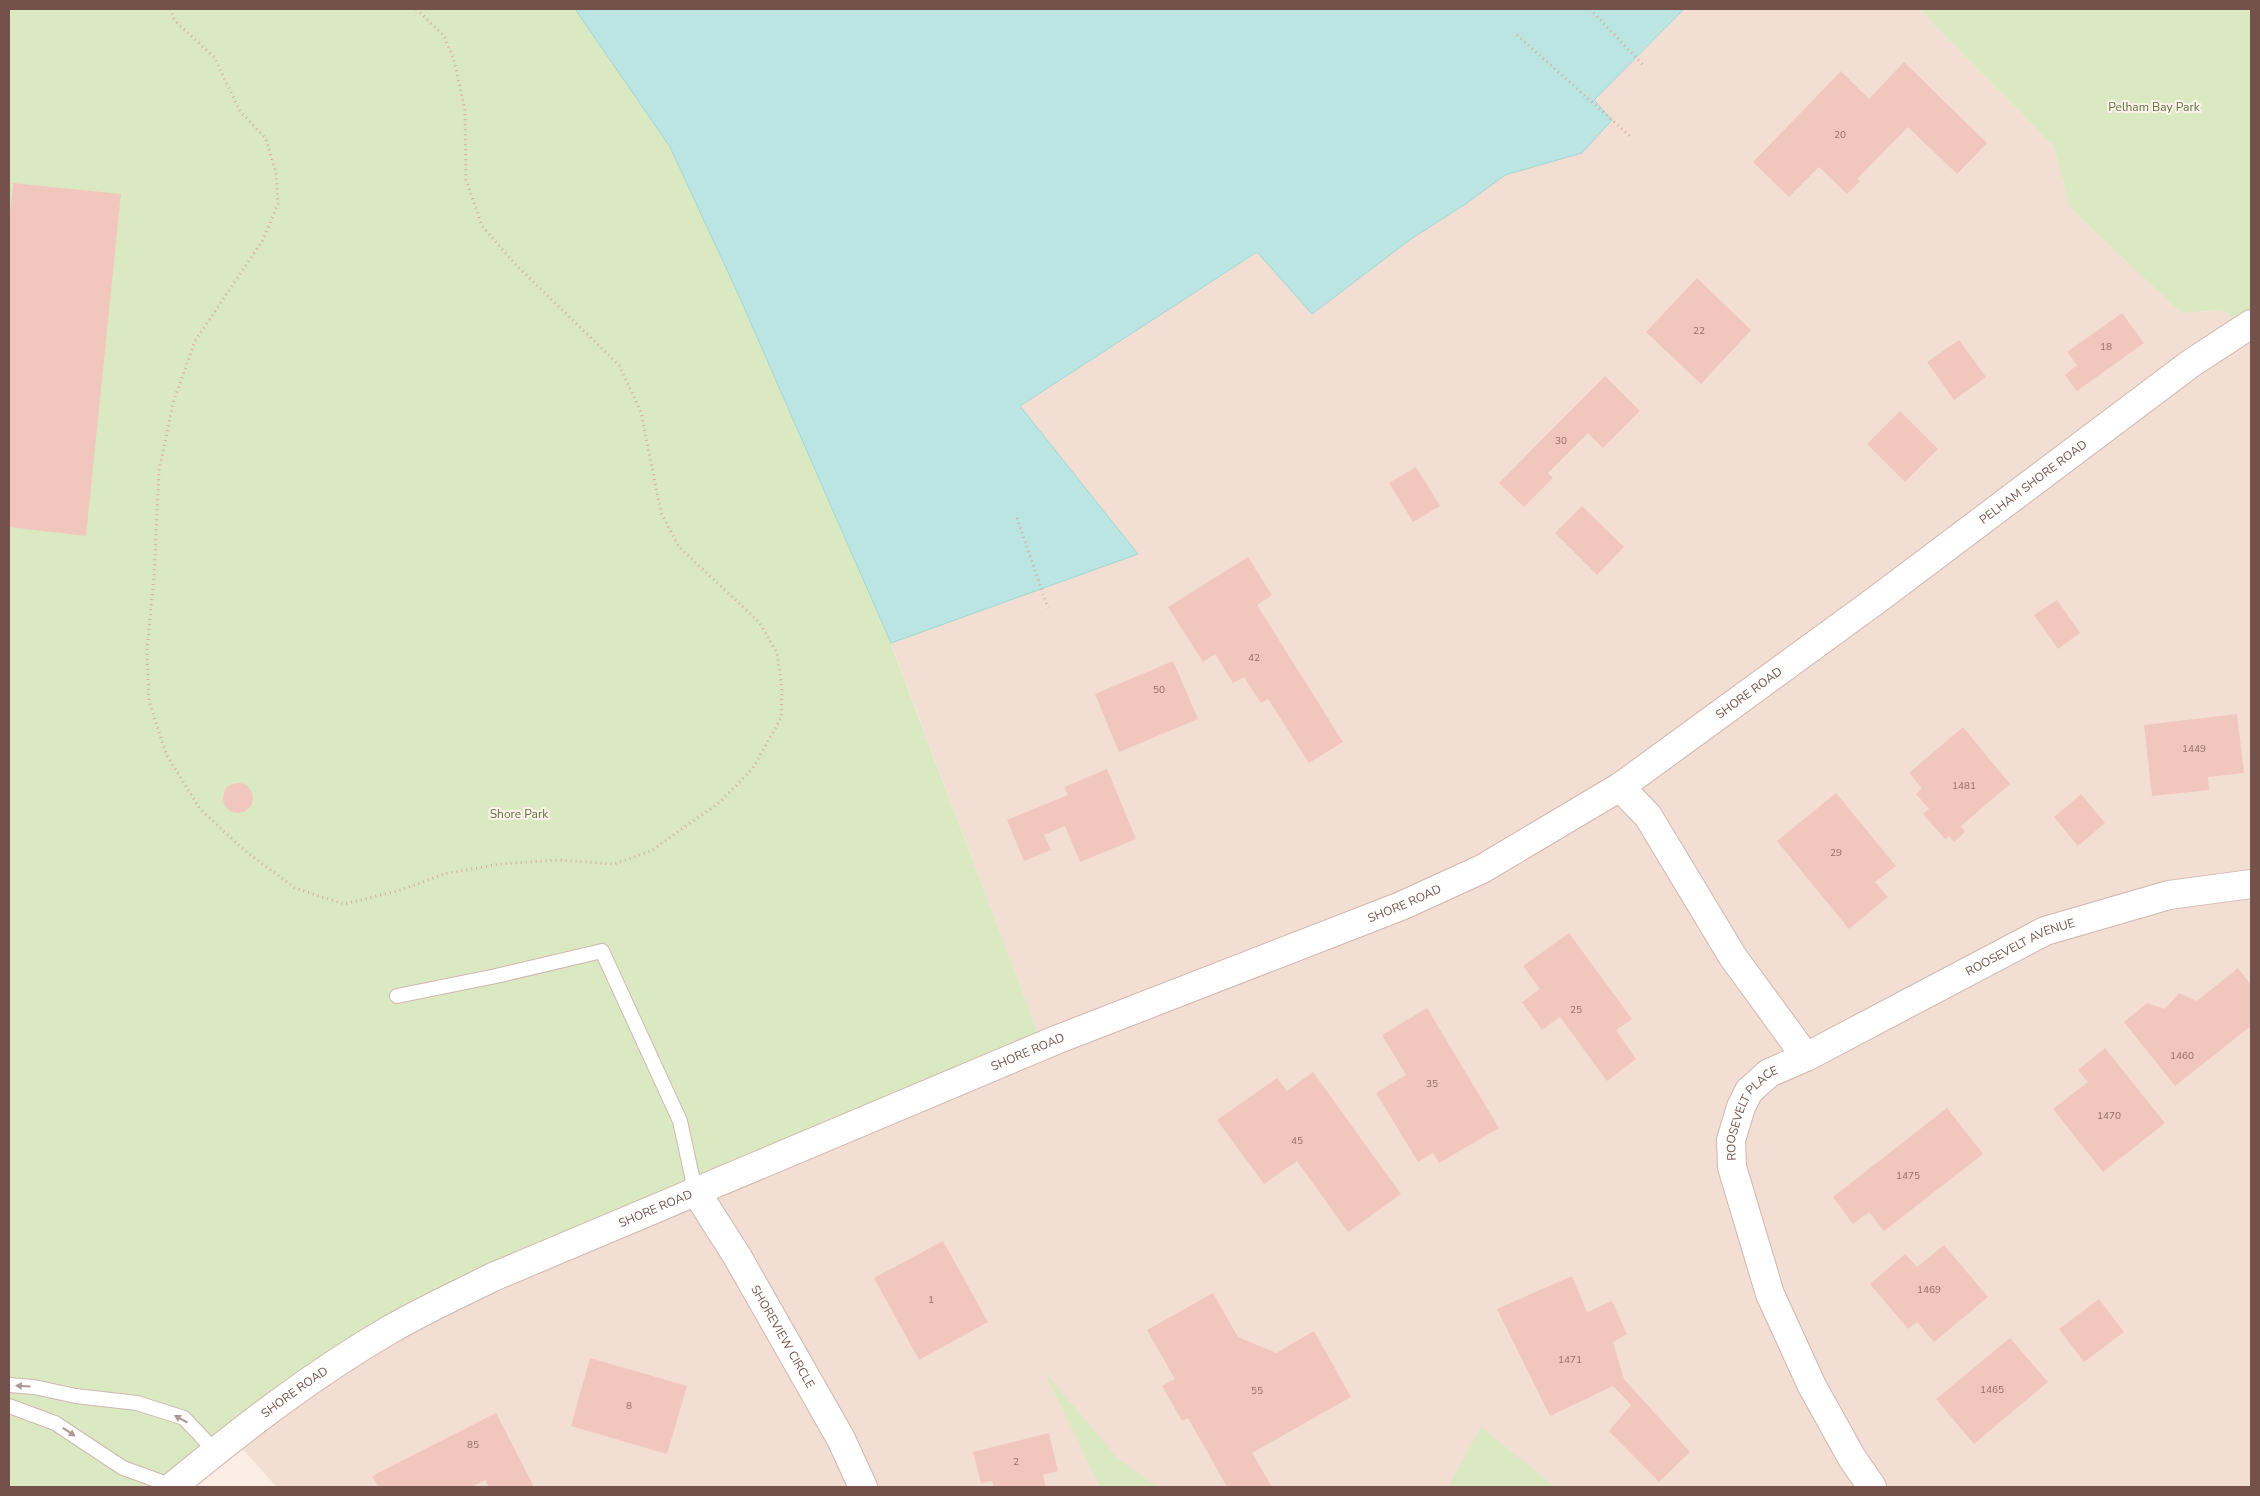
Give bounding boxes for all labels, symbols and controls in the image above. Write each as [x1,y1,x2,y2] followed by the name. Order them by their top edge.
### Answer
[2108,99,2201,115] park label: Pelham Bay Park
[1834,128,1846,142] house number: 20
[1693,324,1705,338] house number: 22
[2100,340,2112,354] house number: 18
[1555,434,1567,448] house number: 30
[1976,436,2090,528] street label: PELHAM SHORE ROAD
[1248,651,1260,665] house number: 42
[1712,663,1785,723] street label: SHORE ROAD
[1153,683,1165,697] house number: 50
[2182,742,2206,756] house number: 1449
[1952,779,1976,793] house number: 1481
[490,806,549,822] park label: Shore Park
[1830,846,1842,860] house number: 29
[1365,881,1444,926] street label: SHORE ROAD
[1963,915,2077,979] street label: ROOSEVELT AVENUE
[1570,1003,1582,1017] house number: 25
[988,1029,1067,1075] street label: SHORE ROAD
[2170,1049,2194,1063] house number: 1460
[1722,1062,1780,1161] street label: ROOSEVELT PLACE
[1426,1077,1438,1091] house number: 35
[2097,1109,2121,1123] house number: 1470
[1291,1134,1303,1148] house number: 45
[1896,1169,1920,1183] house number: 1475
[616,1186,695,1231] street label: SHORE ROAD
[747,1282,818,1391] street label: SHOREVIEW CIRCLE
[1917,1283,1941,1297] house number: 1469
[928,1293,934,1307] house number: 1
[1558,1353,1582,1367] house number: 1471
[258,1363,331,1421] street label: SHORE ROAD
[15,1382,31,1390] one-way arrow
[1980,1383,2004,1397] house number: 1465
[1251,1384,1263,1398] house number: 55
[626,1399,632,1413] house number: 8
[174,1415,189,1423] one-way arrow
[62,1427,76,1437] one-way arrow
[467,1438,479,1452] house number: 85
[1013,1455,1019,1469] house number: 2

